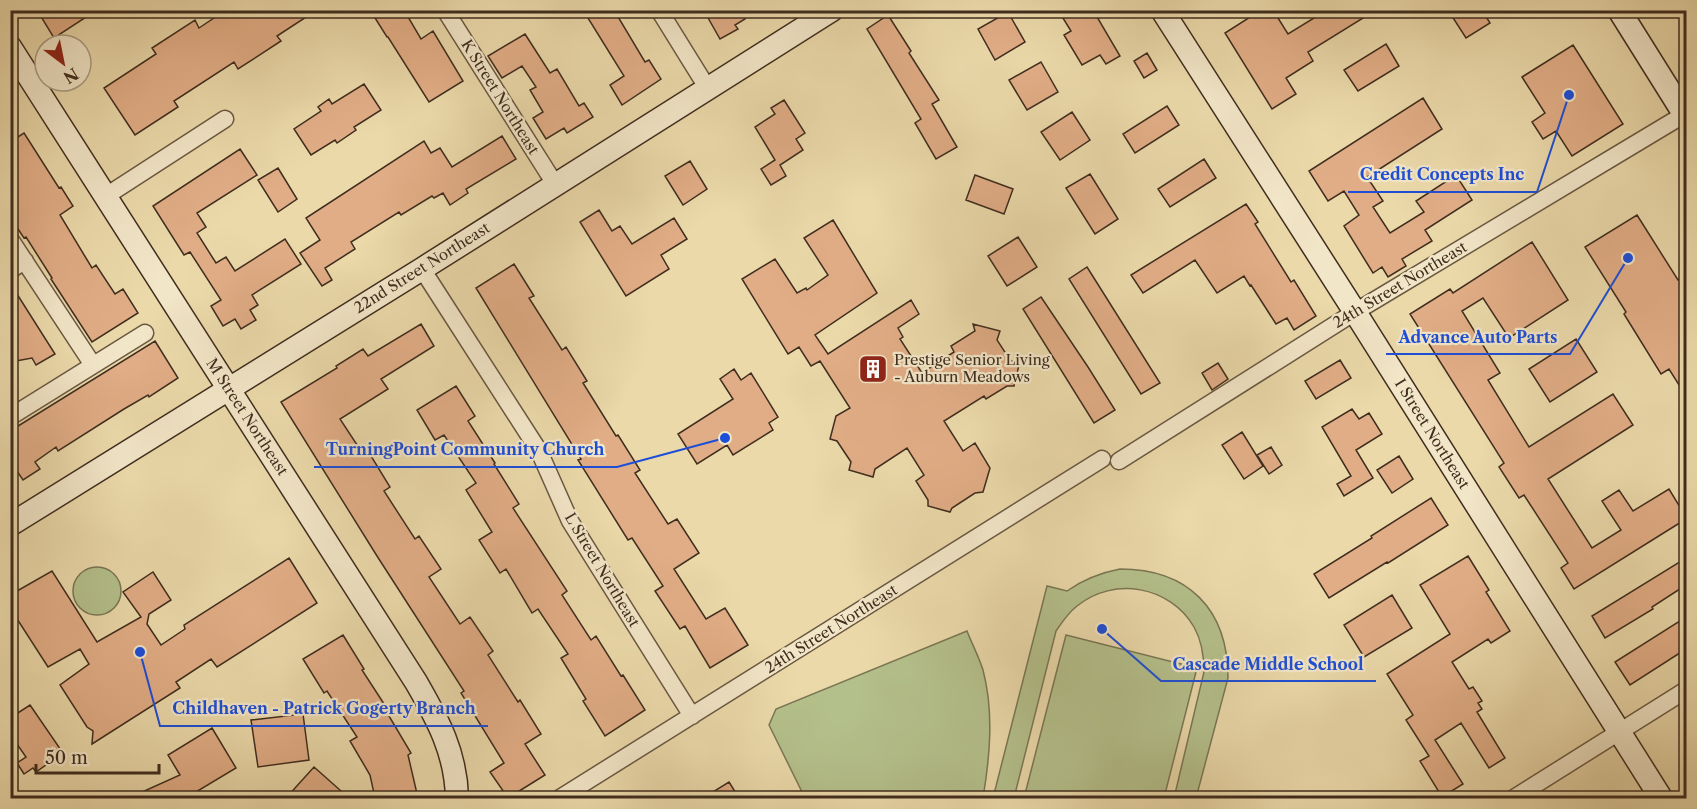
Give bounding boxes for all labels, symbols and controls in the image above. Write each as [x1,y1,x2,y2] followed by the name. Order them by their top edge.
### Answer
[33,33,93,93] north arrow
[457,36,544,158] street label: K Street Northeast
[60,64,82,88] text: N
[1348,158,1537,192] callout: Credit Concepts Inc
[1360,164,1524,184] text: Credit Concepts Inc
[350,218,494,317] street label: 22nd Street Northeast
[1329,237,1471,332] street label: 24th Street Northeast
[1386,320,1570,354] callout: Advance Auto Parts
[1397,327,1558,347] text: Advance Auto Parts
[894,350,1050,386] place label: Prestige Senior Living - Auburn Meadows
[857,353,889,385] building icon: Prestige Senior Living - Auburn Meadows
[202,355,293,479] street label: M Street Northeast
[1391,375,1474,493] street label: I Street Northeast
[314,433,617,467] callout: TurningPoint Community Church
[326,439,604,459] text: TurningPoint Community Church
[561,509,644,631] street label: L Street Northeast
[761,580,901,677] street label: 24th Street Northeast
[1161,647,1376,681] callout: Cascade Middle School
[1172,654,1364,674] text: Cascade Middle School
[160,692,488,726] callout: Childhaven - Patrick Gogerty Branch
[172,698,476,718] text: Childhaven - Patrick Gogerty Branch
[36,737,159,775] scale bar
[45,747,88,769] text: 50 m

